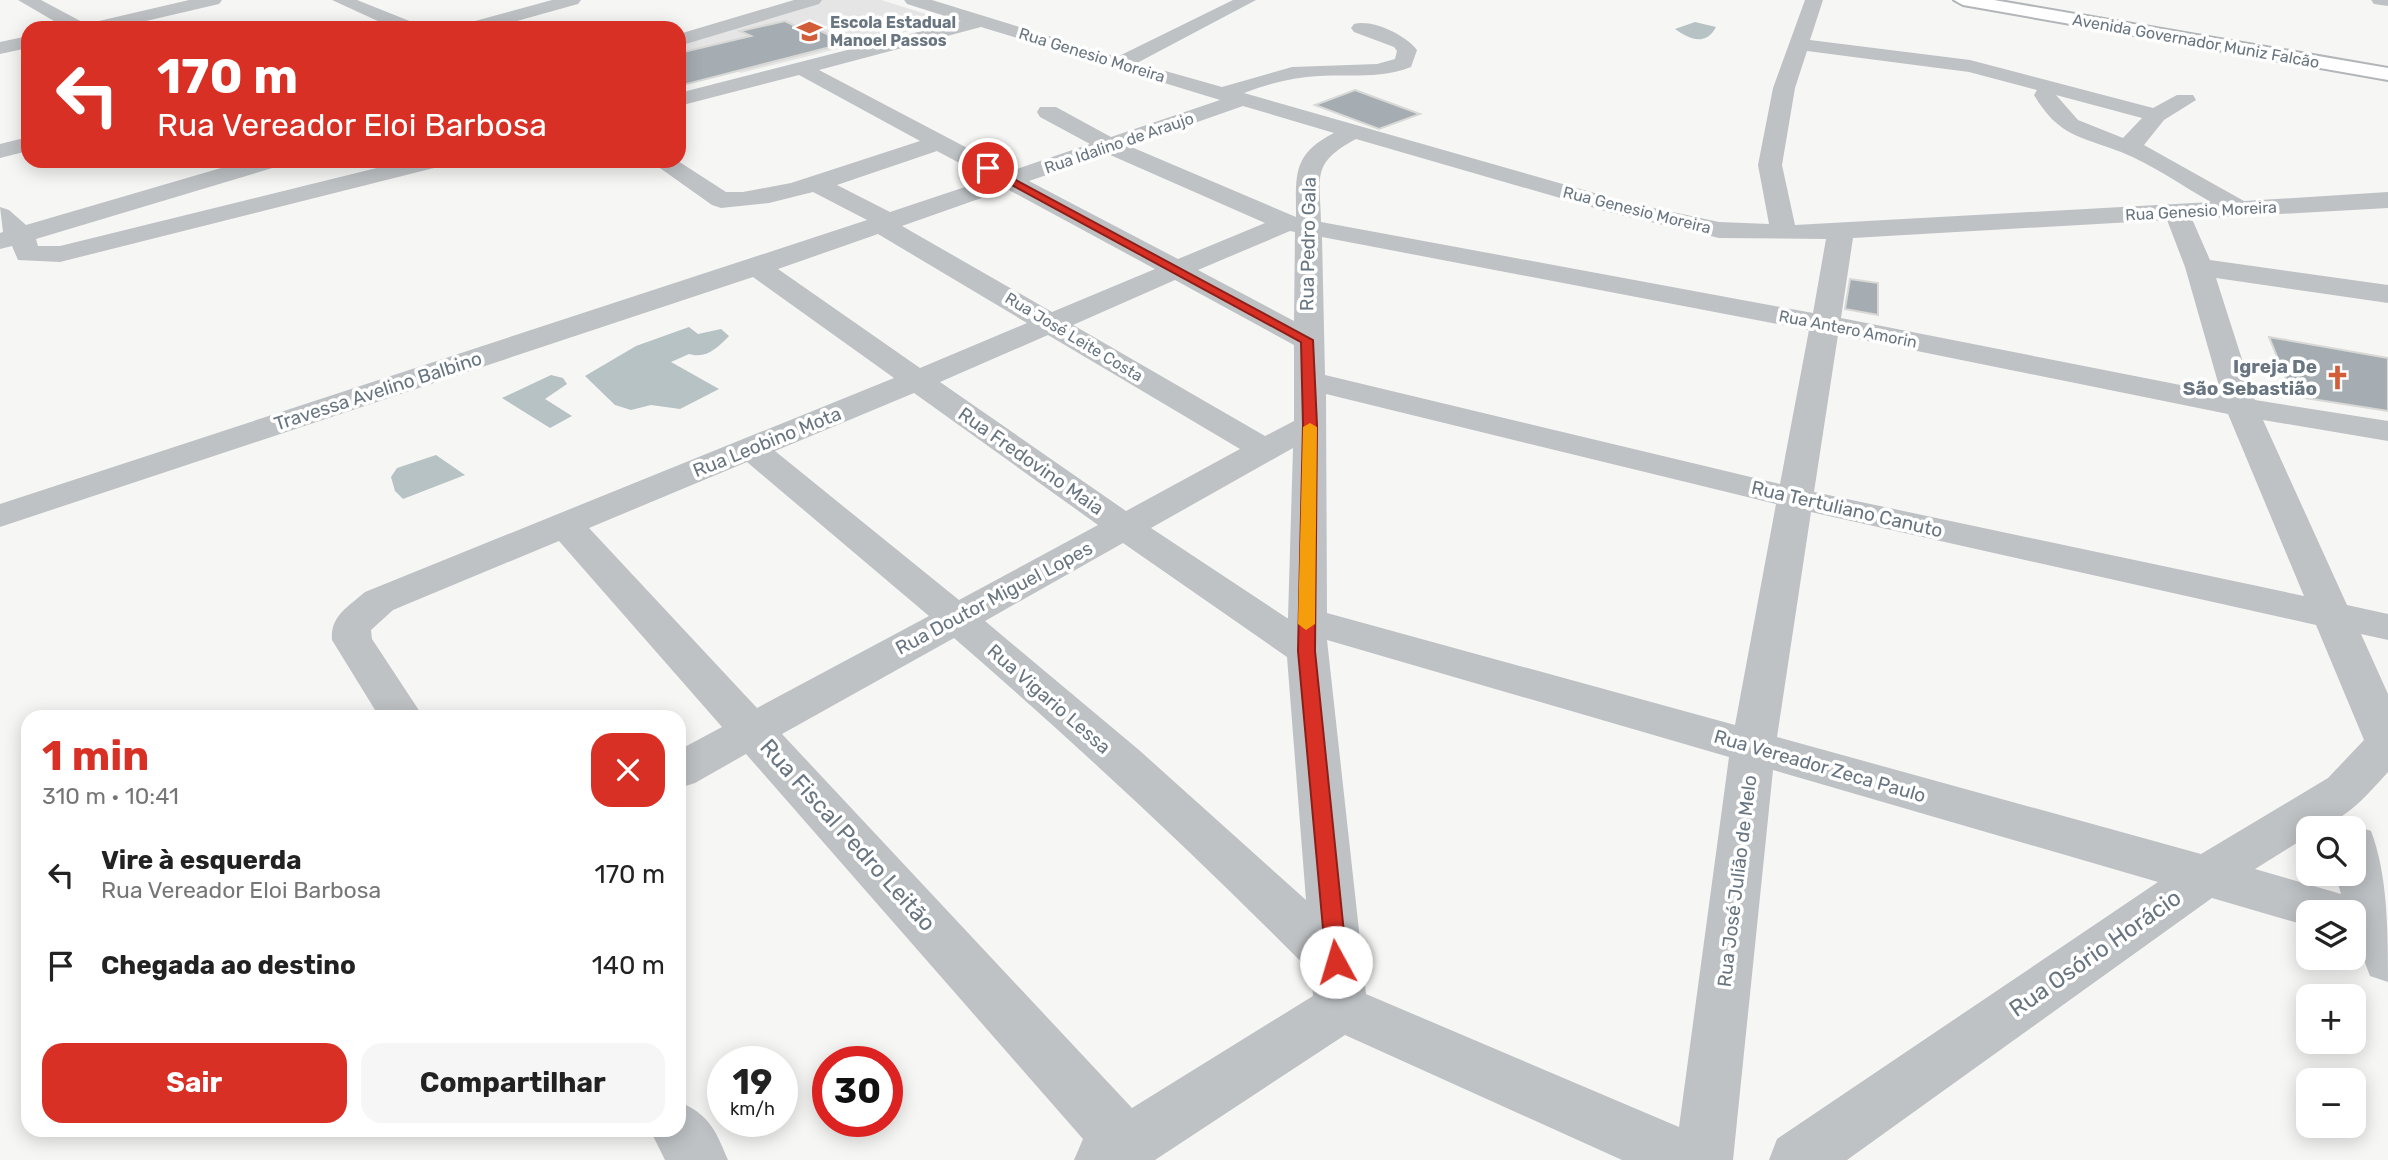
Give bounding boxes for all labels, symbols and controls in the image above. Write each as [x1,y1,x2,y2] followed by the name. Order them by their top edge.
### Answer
[2071,10,2321,72] street label: Avenida Governador Muniz Falcão
[830,13,956,50] place label: Escola Estadual Manoel Passos
[796,17,824,45] school or university icon: Escola Estadual Manoel Passos
[1017,24,1167,86] street label: Rua Genesio Moreira
[157,47,298,105] text: 170 m
[42,49,133,140] icon: left
[157,106,547,144] text: Rua Vereador Eloi Barbosa
[1042,109,1196,177] street label: Rua Idalino de Araujo
[958,138,1018,198] pin
[969,149,1007,187] icon: arrive
[1295,177,1321,311] street label: Rua Pedro Gala
[1561,182,1713,238] street label: Rua Genesio Moreira
[2125,198,2277,224] street label: Rua Genesio Moreira
[1002,288,1146,386] street label: Rua José Leite Costa
[1777,306,1919,352] street label: Rua Antero Amorin
[271,347,485,435] street label: Travessa Avelino Balbino
[2183,355,2317,400] place label: Igreja De São Sebastião
[2323,363,2351,391] church icon: Igreja De São Sebastião
[690,402,844,482] street label: Rua Leobino Mota
[954,402,1108,520] street label: Rua Fredovino Maia
[1749,476,1945,542] street label: Rua Tertuliano Canuto
[892,536,1096,660] street label: Rua Doutor Miguel Lopes
[983,639,1115,759] street label: Rua Vigario Lessa
[1711,725,1929,807] street label: Rua Vereador Zeca Paulo
[42,731,149,781] text: 1 min
[591,733,665,807] button: close
[754,733,942,937] street label: Rua Fiscal Pedro Leitão
[1713,774,1761,988] street label: Rua José Julião de Melo
[42,782,179,810] text: 310 m · 10:41
[2296,816,2366,1138] map controls
[2296,816,2366,886] button: search
[101,845,302,876] text: Vire à esquerda
[42,856,80,894] icon: left
[595,859,665,890] text: 170 m
[101,876,381,904] text: Rua Vereador Eloi Barbosa
[2004,883,2186,1023] street label: Rua Osório Horácio
[2296,900,2366,970] button: layers
[1299,925,1373,999] position arrow
[42,947,80,985] icon: arrive
[101,950,356,981] text: Chegada ao destino
[592,950,665,981] text: 140 m
[2296,984,2366,1054] button: +
[42,1043,347,1123] button: Sair
[361,1043,665,1123] button: Compartilhar
[812,1046,903,1137] speed limit sign: 30
[733,1061,772,1103] text: 19
[2296,1068,2366,1138] button: −
[730,1098,775,1120] text: km/h

